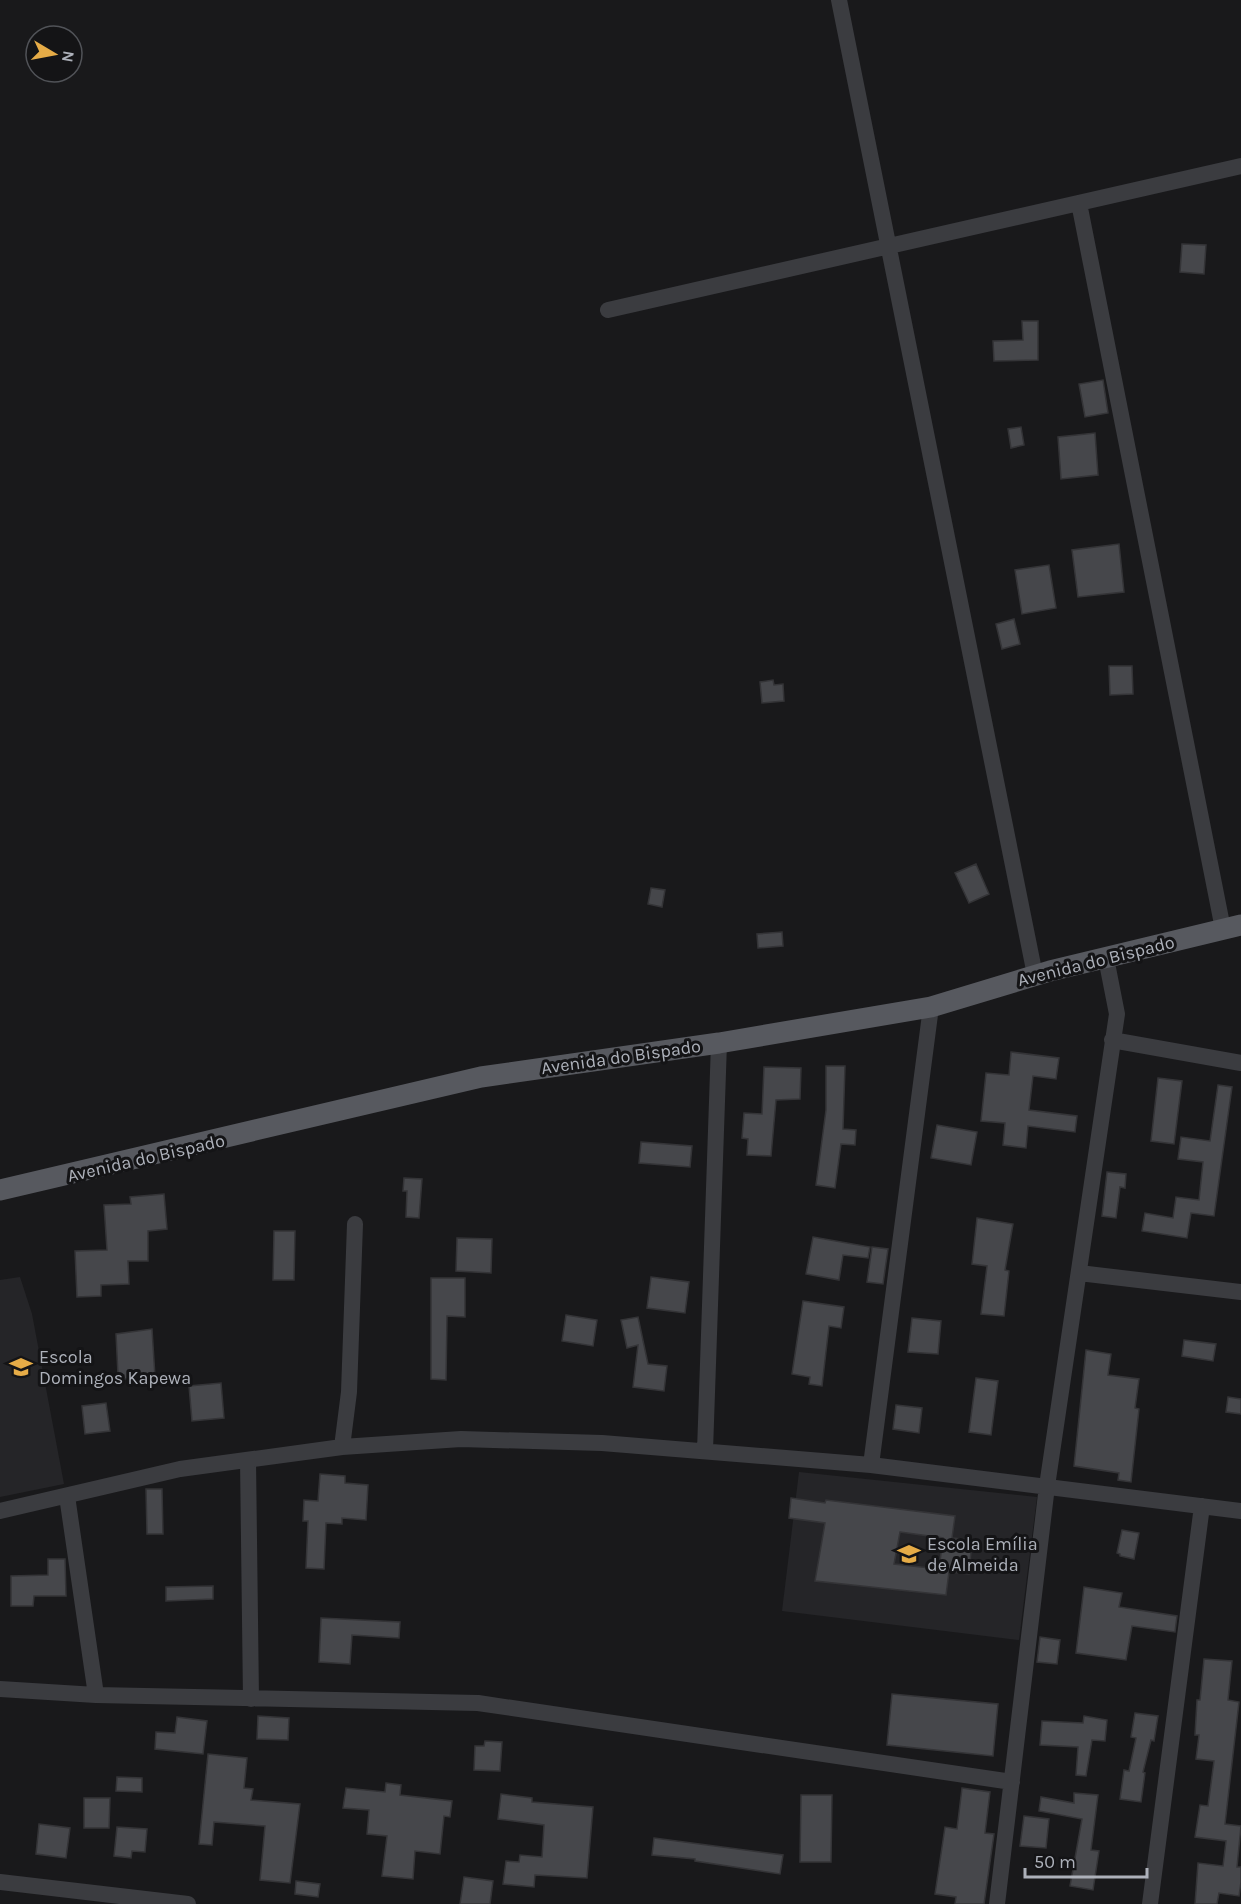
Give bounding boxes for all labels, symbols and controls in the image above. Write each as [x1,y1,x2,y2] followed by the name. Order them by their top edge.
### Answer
[24,24,84,84] north arrow
[58,49,79,64] text: N
[1015,931,1177,991] street label: Avenida do Bispado
[540,1035,702,1079] street label: Avenida do Bispado
[65,1129,227,1187] street label: Avenida do Bispado
[39,1346,191,1389] place label: Escola Domingos Kapewa
[8,1354,34,1380] school or university icon: Escola Domingos Kapewa
[927,1533,1038,1576] place label: Escola Emília de Almeida
[896,1541,922,1567] school or university icon: Escola Emília de Almeida
[1025,1841,1146,1879] scale bar
[1034,1851,1076,1873] text: 50 m

